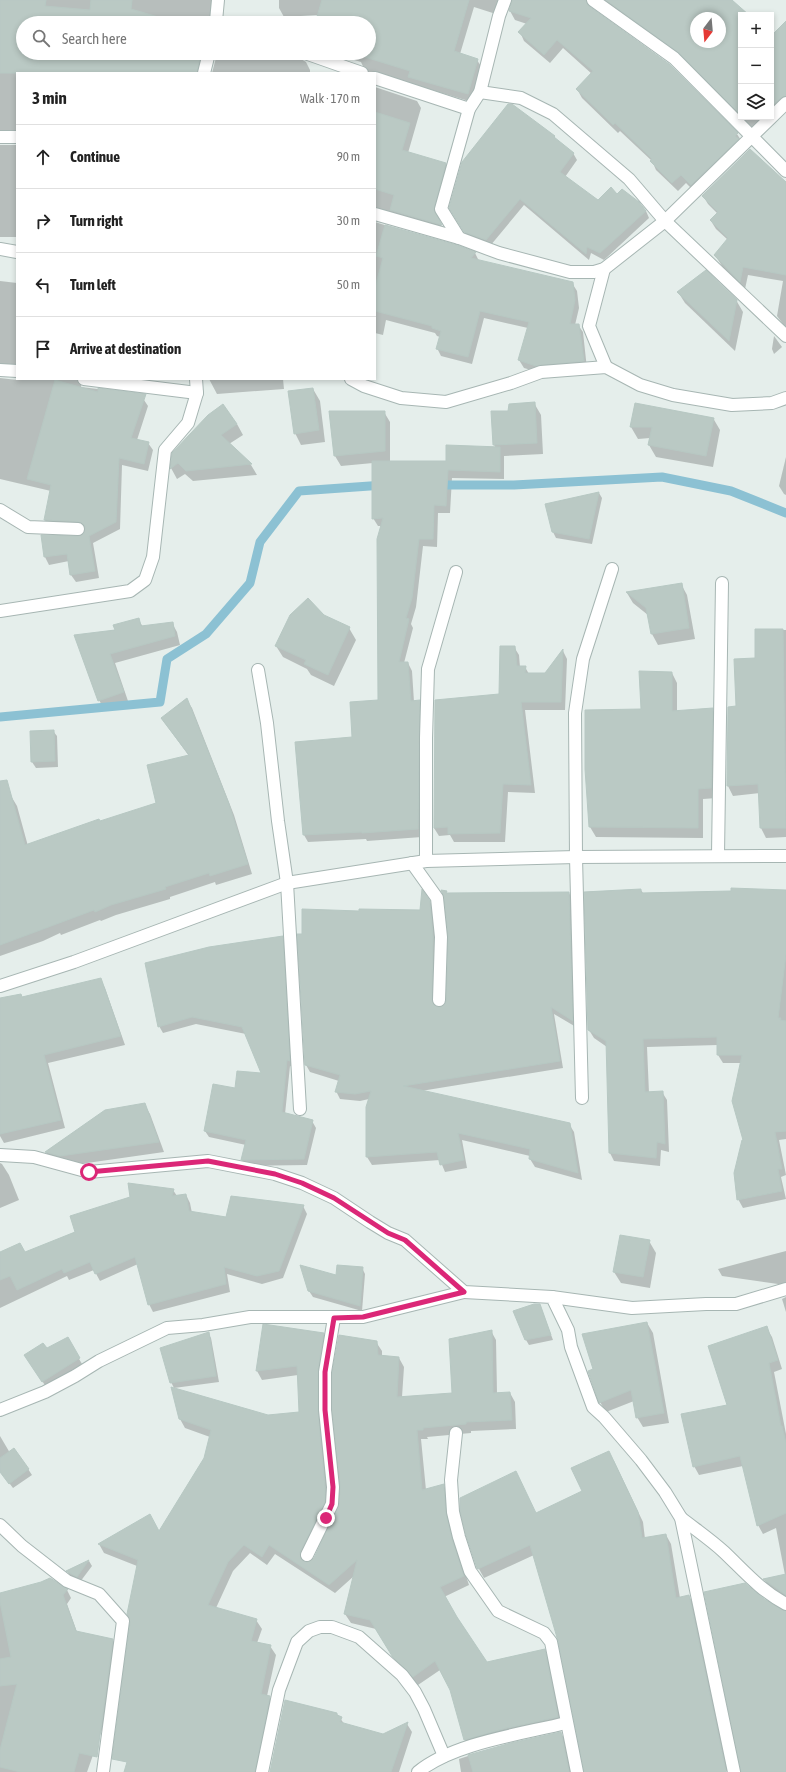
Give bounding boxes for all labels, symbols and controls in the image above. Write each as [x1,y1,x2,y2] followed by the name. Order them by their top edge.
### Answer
[690,12,726,48] north arrow
[738,12,774,120] map controls
[738,12,774,48] button: +
[16,16,376,60] search box
[30,27,52,49] icon: search
[62,30,127,47] text: Search here
[738,48,774,84] button: −
[738,84,774,120] button: layers
[32,88,67,108] text: 3 min
[300,91,360,106] text: Walk · 170 m
[32,146,54,168] icon: ahead
[70,148,120,165] text: Continue
[337,149,360,164] text: 90 m
[32,210,54,232] icon: right
[70,212,123,229] text: Turn right
[337,213,360,228] text: 30 m
[32,274,54,296] icon: left
[70,276,116,293] text: Turn left
[337,277,360,292] text: 50 m
[32,338,54,360] icon: arrive
[70,340,181,357] text: Arrive at destination
[80,1163,98,1181] route start
[317,1509,335,1527] route end

